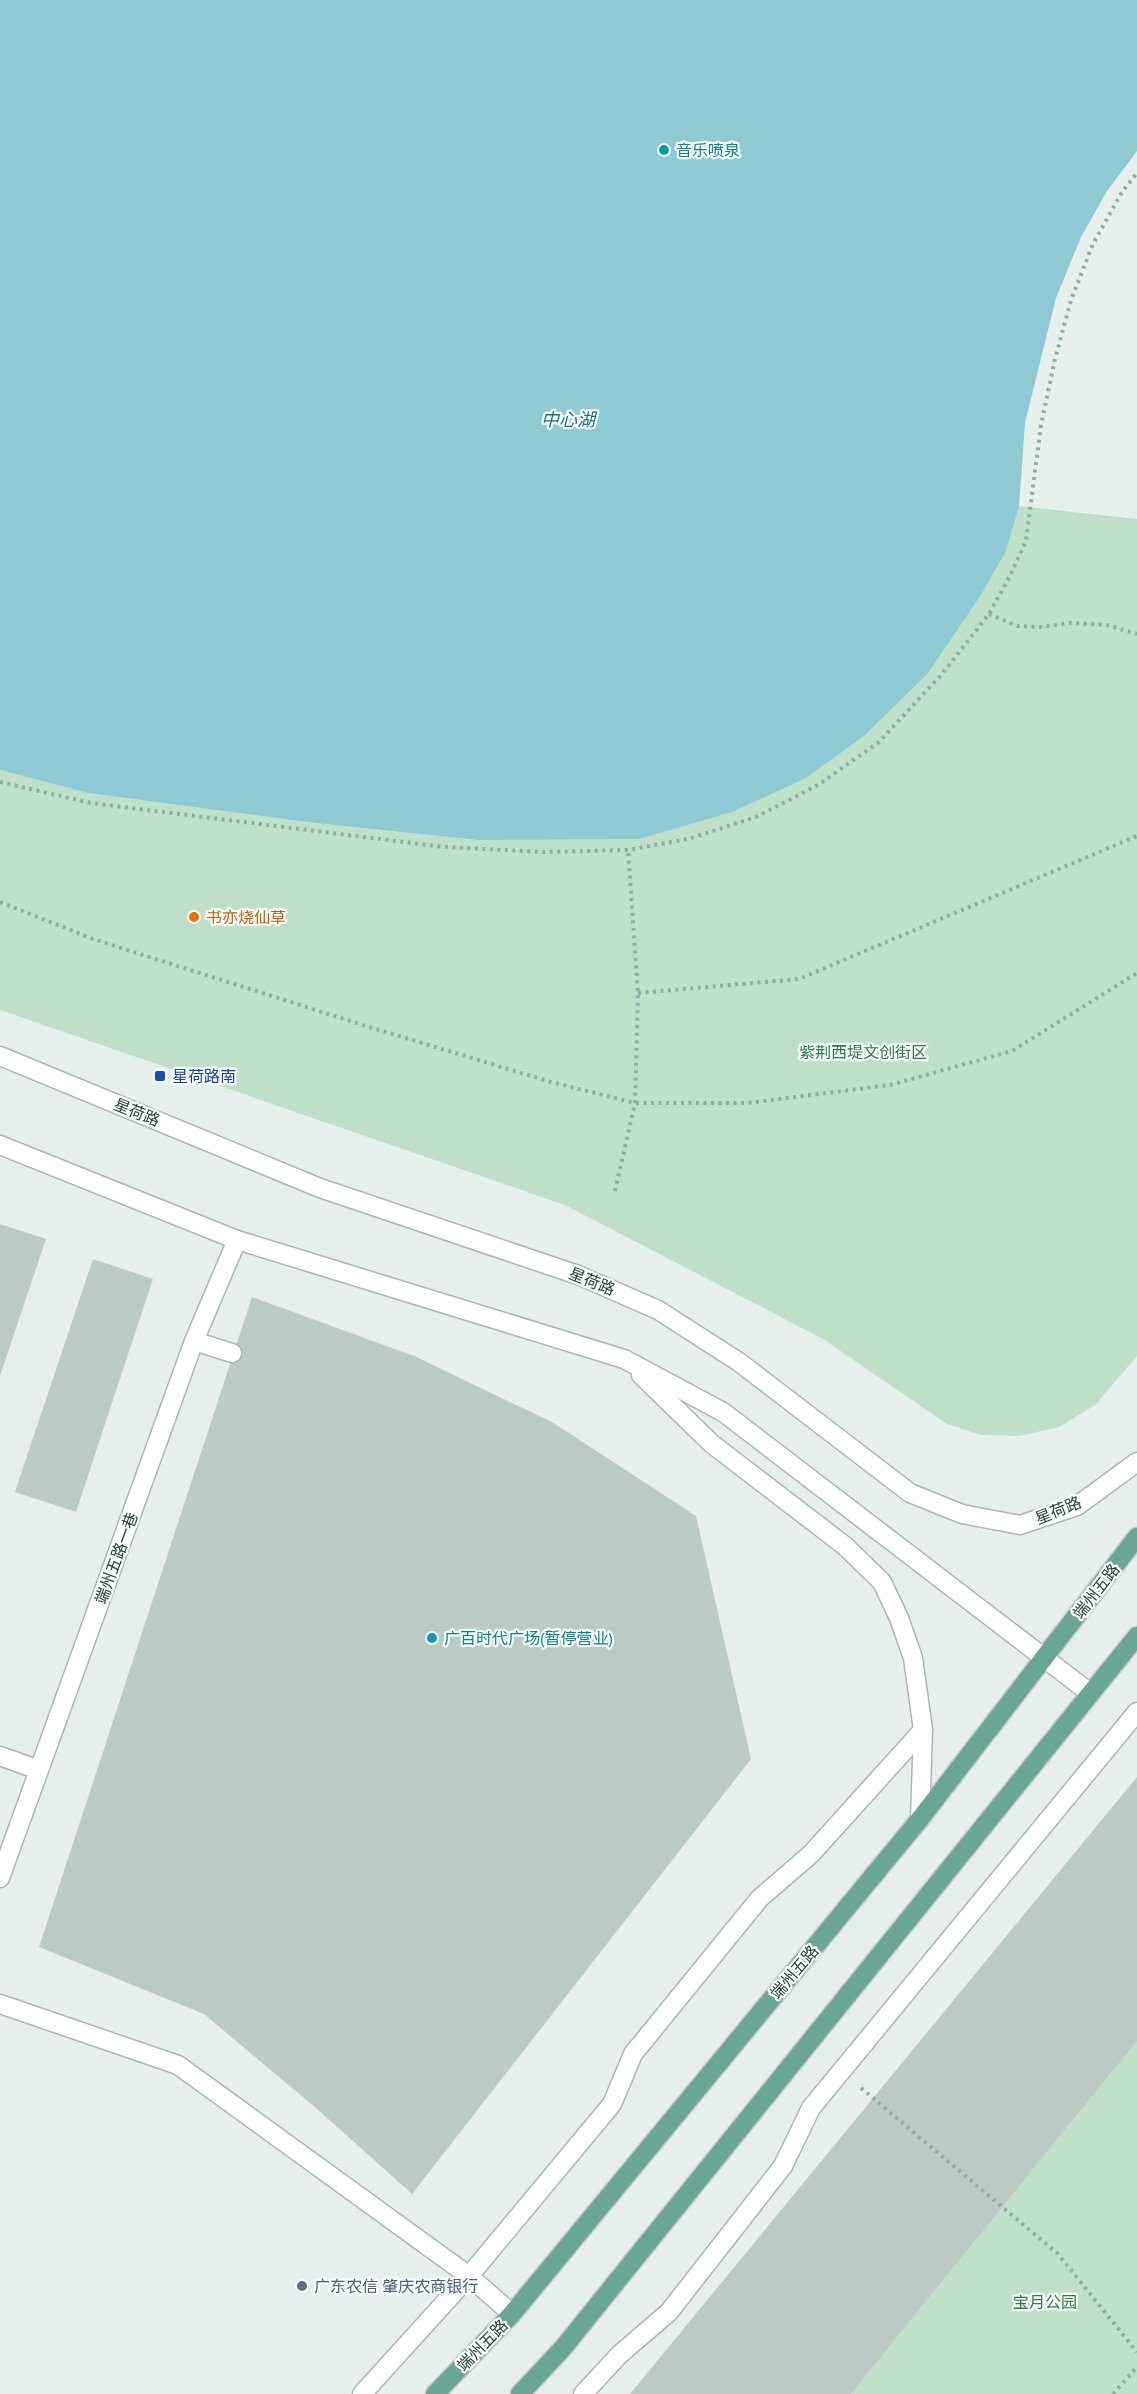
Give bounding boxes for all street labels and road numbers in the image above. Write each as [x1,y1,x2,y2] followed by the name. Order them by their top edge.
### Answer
[111,1094,163,1130] street label: 星荷路
[566,1263,618,1299] street label: 星荷路
[1032,1492,1084,1528] street label: 星荷路
[90,1509,142,1607] street label: 端州五路一巷
[1068,1560,1124,1622] street label: 端州五路
[766,1941,822,2003] street label: 端州五路
[453,2315,511,2375] street label: 端州五路

